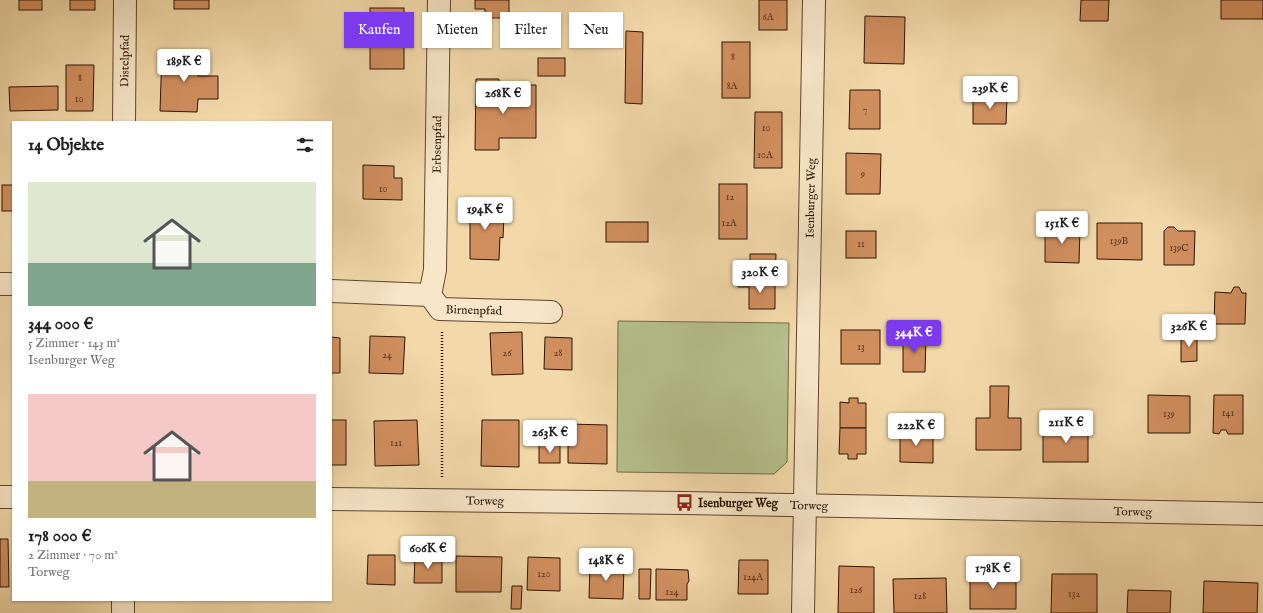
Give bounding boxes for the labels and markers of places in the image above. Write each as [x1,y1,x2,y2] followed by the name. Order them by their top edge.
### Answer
[151,49,217,83] pin: 189K €
[957,76,1023,110] pin: 239K €
[470,81,536,115] pin: 268K €
[452,197,518,231] pin: 194K €
[1029,211,1095,245] pin: 151K €
[727,260,793,294] pin: 320K €
[1156,314,1222,348] pin: 326K €
[881,320,947,354] pin: 344K €
[1033,410,1099,444] pin: 211K €
[883,413,949,447] pin: 222K €
[517,420,583,454] pin: 263K €
[675,493,695,513] bus stop icon: Isenburger Weg
[698,496,779,512] place label: Isenburger Weg
[395,536,461,570] pin: 606K €
[573,548,639,582] pin: 148K €
[960,556,1026,590] pin: 178K €

